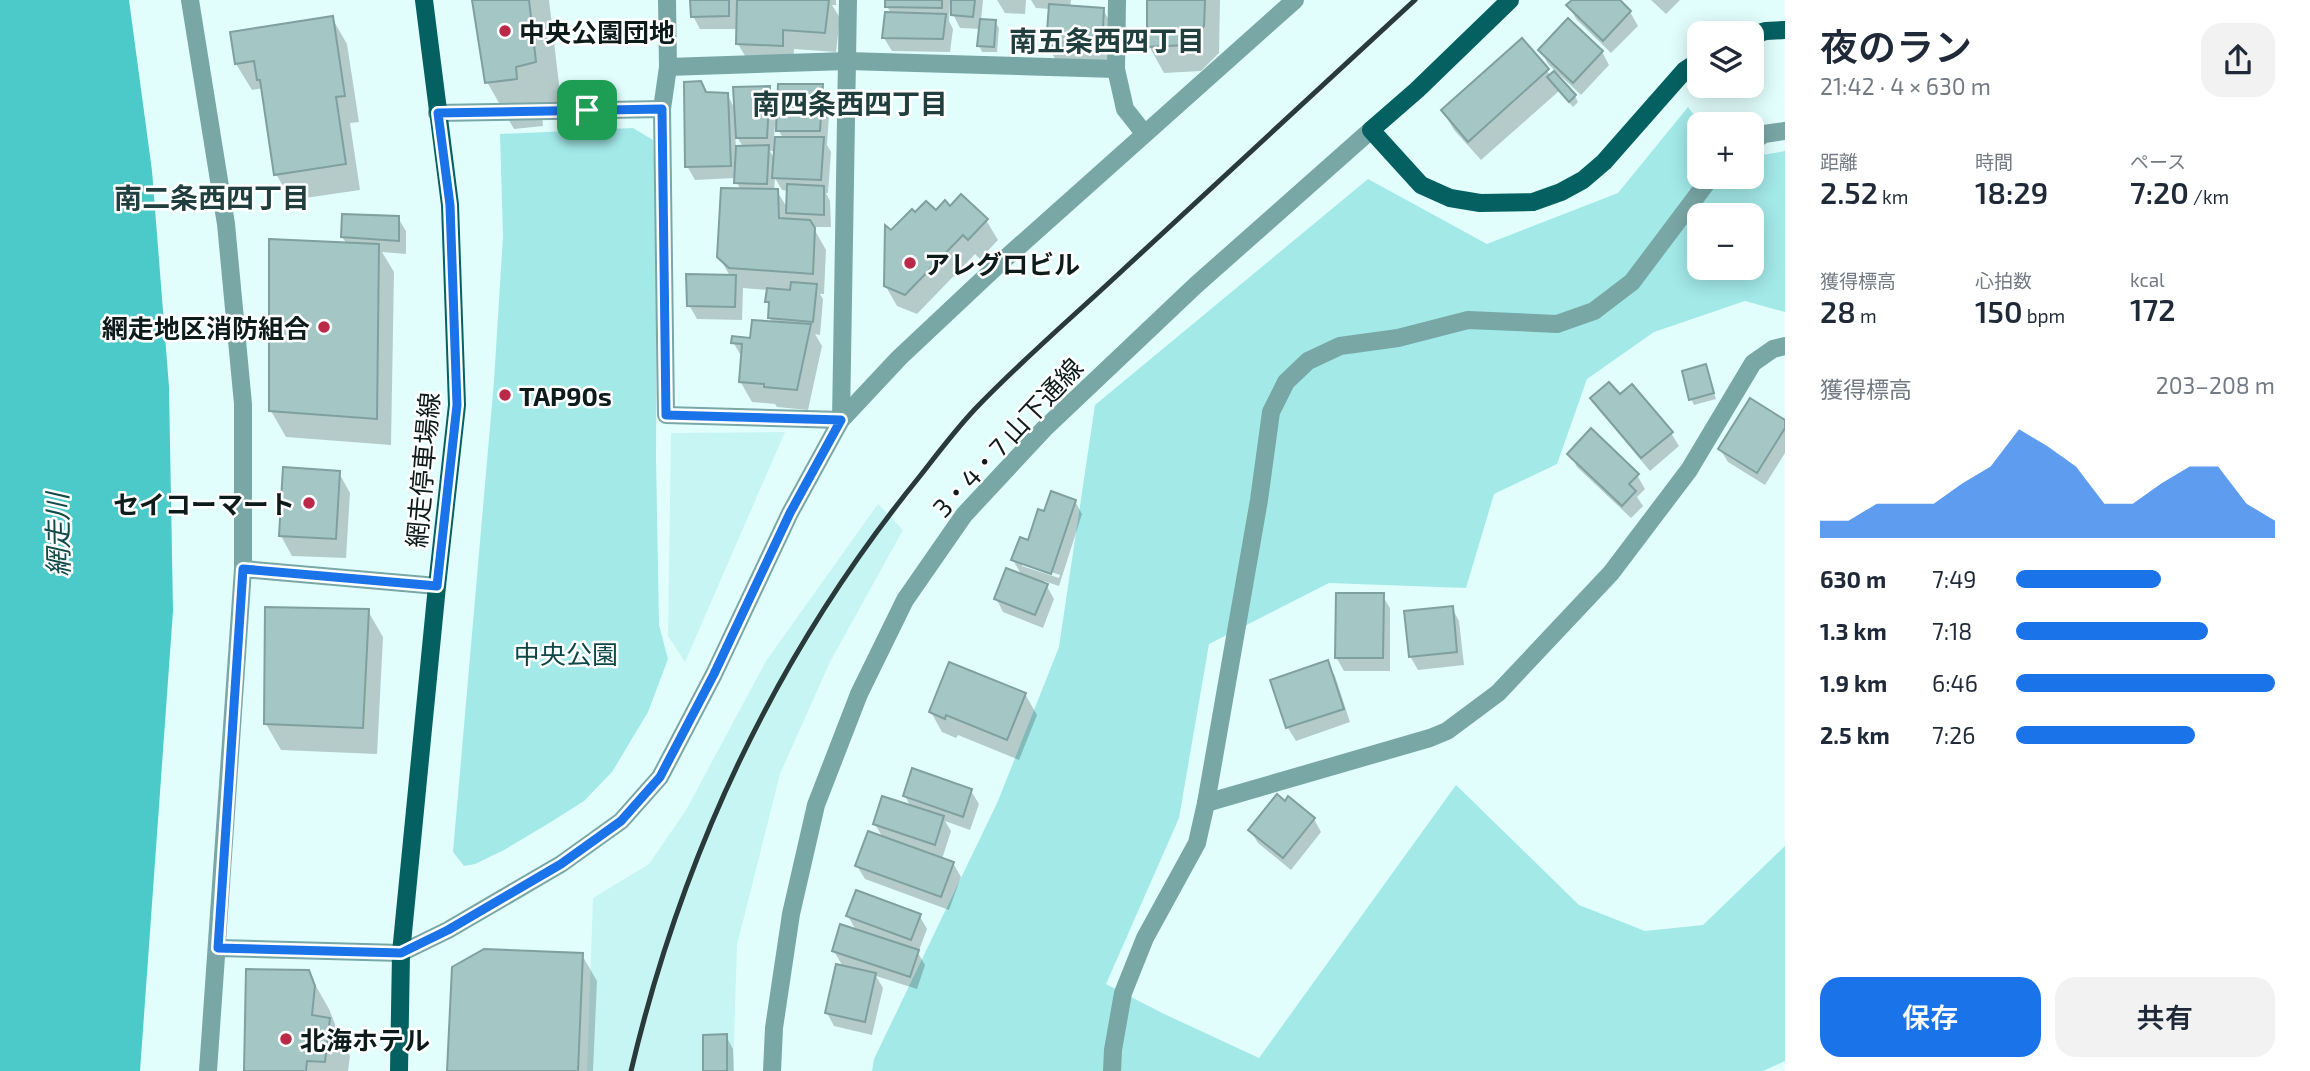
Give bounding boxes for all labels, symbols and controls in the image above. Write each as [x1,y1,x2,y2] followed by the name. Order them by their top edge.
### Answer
[519,16,675,47] place label: 中央公園団地
[1687,21,1764,280] map controls
[1687,21,1764,98] button: layers
[497,23,513,39] marker: 中央公園団地
[1009,23,1205,57] district label: 南五条西四丁目
[1820,23,1972,69] text: 夜のラン
[2201,23,2275,97] button: share
[1820,72,1991,100] text: 21:42 · 4 × 630 m
[557,80,617,140] pin
[752,86,948,120] district label: 南四条西四丁目
[568,91,606,129] icon: arrive
[1687,112,1764,189] button: +
[1820,150,1858,173] text: 距離
[1975,150,2013,173] text: 時間
[2130,150,2186,173] text: ペース
[1820,174,1878,210] text: 2.52
[1975,174,2048,210] text: 18:29
[2130,174,2189,210] text: 7:20
[114,180,310,214] district label: 南二条西四丁目
[1878,185,1908,208] text: km
[2189,185,2229,208] text: /km
[1687,203,1764,280] button: −
[924,248,1080,279] place label: アレグロビル
[902,255,918,271] marker: アレグロビル
[2130,268,2165,291] text: kcal
[1820,269,1896,292] text: 獲得標高
[1975,269,2032,292] text: 心拍数
[2130,291,2175,327] text: 172
[1820,293,1856,329] text: 28
[1975,293,2022,329] text: 150
[1856,304,1877,327] text: m
[2022,304,2065,327] text: bpm
[102,312,310,343] place label: 網走地区消防組合
[316,319,332,335] marker: 網走地区消防組合
[926,351,1088,523] street label: 3・4・7 山下通線
[2156,371,2275,399] text: 203–208 m
[1820,375,1912,403] text: 獲得標高
[519,380,612,411] place label: TAP90s
[497,387,513,403] marker: TAP90s
[400,391,444,549] street label: 網走停車場線
[113,488,295,519] place label: セイコーマート
[39,490,75,577] water label: 網走川
[301,495,317,511] marker: セイコーマート
[1820,565,1886,593] text: 630 m
[1932,565,1977,593] text: 7:49
[1820,617,1887,645] text: 1.3 km
[1932,617,1972,645] text: 7:18
[514,638,618,669] park label: 中央公園
[1820,669,1887,697] text: 1.9 km
[1932,669,1978,697] text: 6:46
[1820,721,1890,749] text: 2.5 km
[1932,721,1975,749] text: 7:26
[1820,977,2041,1057] button: 保存
[2055,977,2275,1057] button: 共有
[300,1024,430,1055] place label: 北海ホテル
[278,1031,294,1047] marker: 北海ホテル

